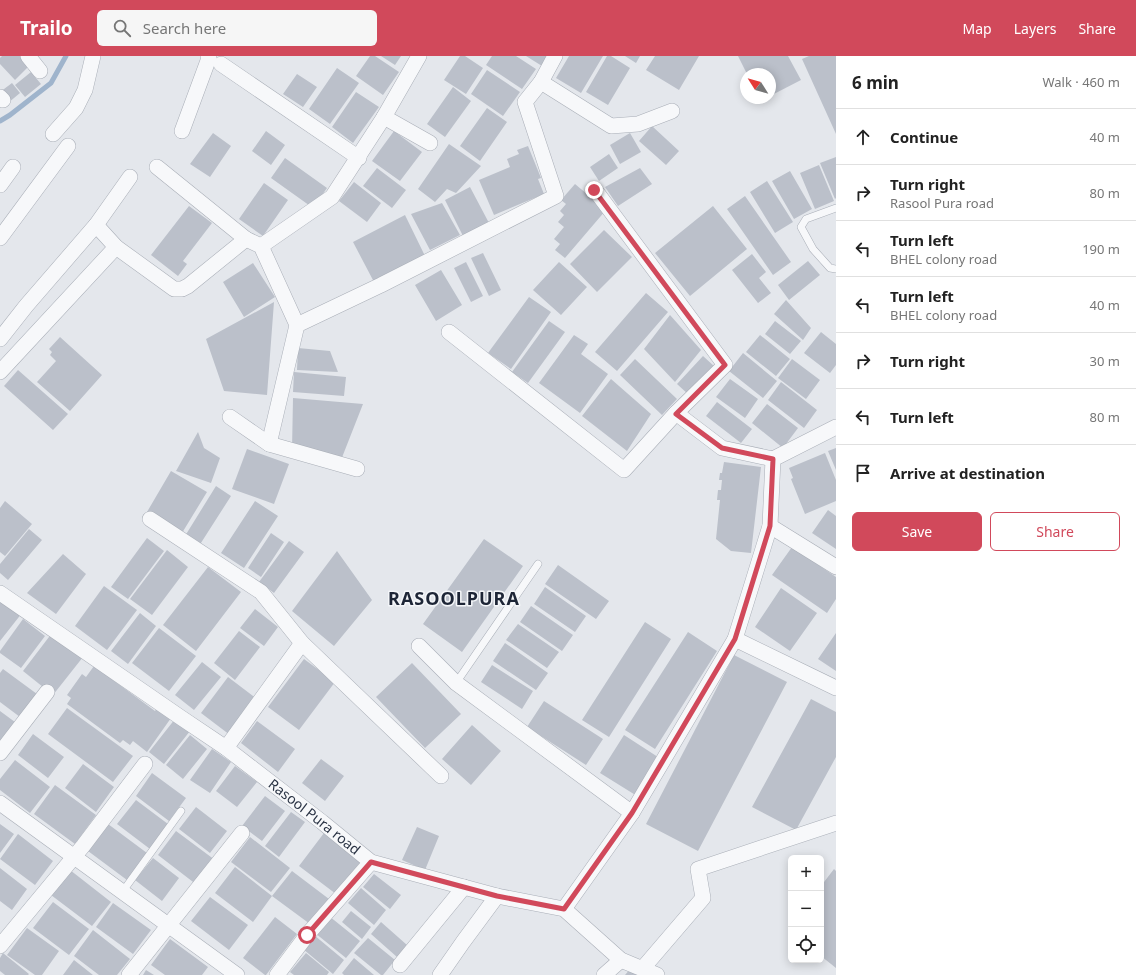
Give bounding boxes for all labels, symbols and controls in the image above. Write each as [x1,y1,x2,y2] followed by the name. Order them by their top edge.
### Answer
[97,10,377,46] search box
[20,15,73,41] text: Trailo
[111,17,133,39] icon: search
[143,18,226,38] text: Search here
[963,19,992,38] text: Map
[1014,19,1056,38] text: Layers
[1078,19,1116,38] text: Share
[740,68,776,104] north arrow
[852,71,899,94] text: 6 min
[1042,73,1120,91] text: Walk · 460 m
[852,126,874,148] icon: ahead
[890,127,958,147] text: Continue
[1090,128,1120,146] text: 40 m
[890,174,965,194] text: Turn right
[585,181,603,199] route end
[852,182,874,204] icon: right
[1090,184,1120,202] text: 80 m
[890,194,994,212] text: Rasool Pura road
[890,230,954,250] text: Turn left
[852,238,874,260] icon: left
[1082,240,1120,258] text: 190 m
[890,250,997,268] text: BHEL colony road
[890,286,954,306] text: Turn left
[852,294,874,316] icon: left
[1090,296,1120,314] text: 40 m
[890,306,997,324] text: BHEL colony road
[852,350,874,372] icon: right
[890,351,965,371] text: Turn right
[1090,352,1120,370] text: 30 m
[852,406,874,428] icon: left
[890,407,954,427] text: Turn left
[1090,408,1120,426] text: 80 m
[852,462,874,484] icon: arrive
[890,463,1045,483] text: Arrive at destination
[852,512,982,551] button: Save
[990,512,1120,551] button: Share
[388,586,520,610] district label: RASOOLPURA
[265,774,365,859] street label: Rasool Pura road
[788,855,824,963] map controls
[788,855,824,891] button: +
[788,891,824,927] button: −
[298,926,316,944] route start
[788,927,824,963] button: locate

